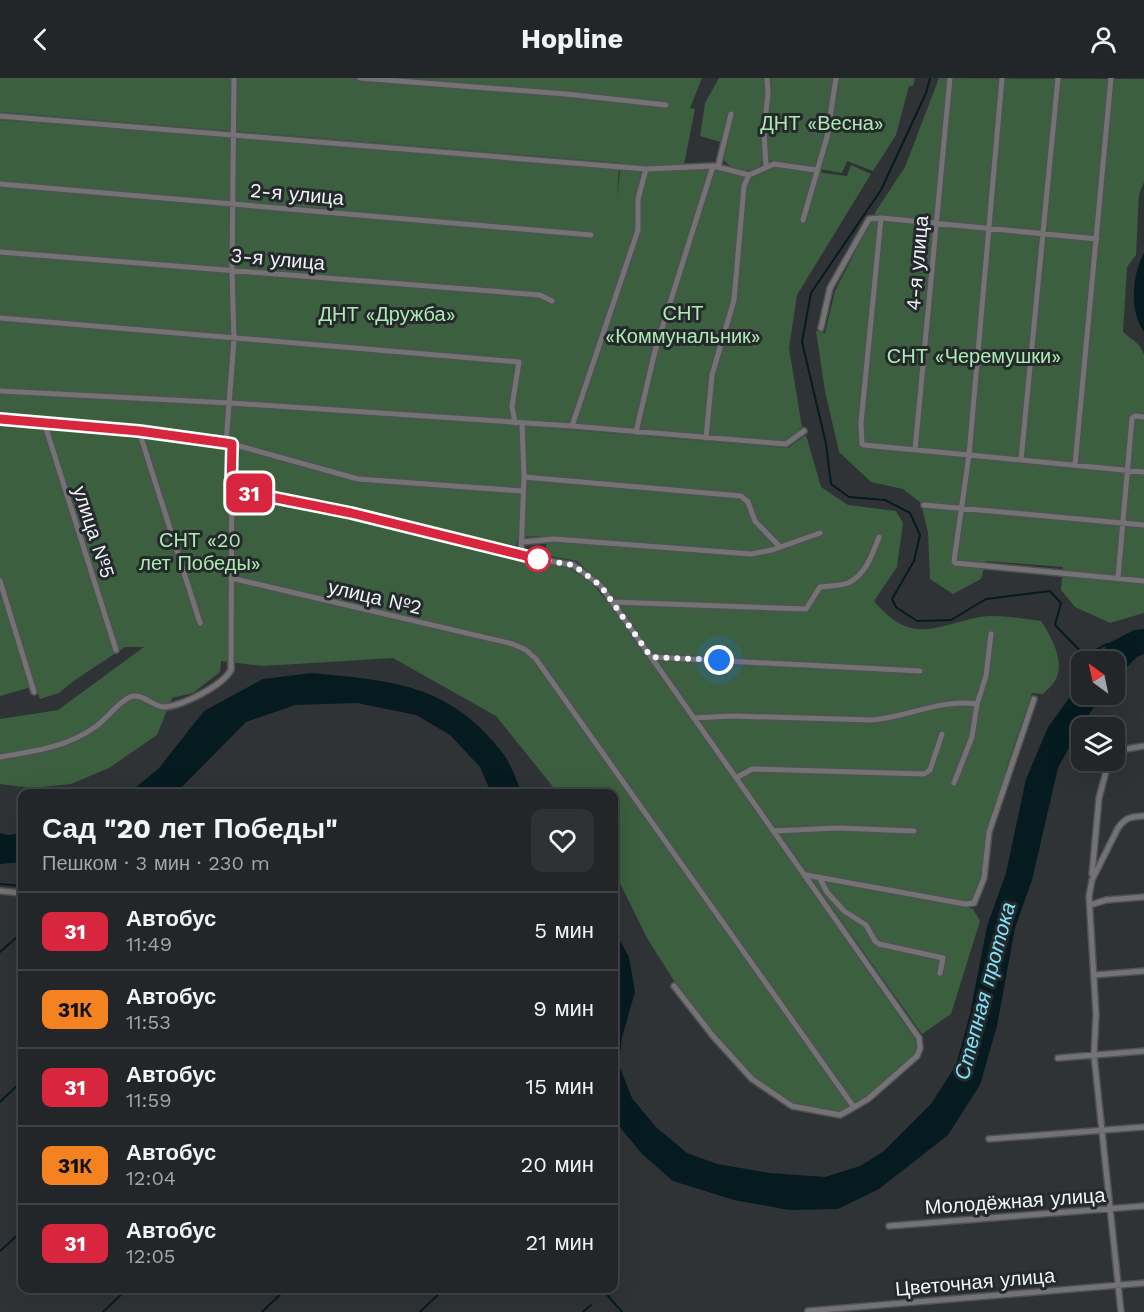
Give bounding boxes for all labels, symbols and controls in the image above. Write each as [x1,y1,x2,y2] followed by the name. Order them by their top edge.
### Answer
[24,23,57,56] icon: back
[521,23,623,55] text: Hopline
[1087,23,1120,56] icon: person
[760,111,884,135] park label: ДНТ «Весна»
[249,178,346,210] street label: 2-я улица
[901,214,933,311] street label: 4-я улица
[230,243,327,275] street label: 3-я улица
[605,301,761,348] park label: СНТ «Коммунальник»
[318,302,456,326] park label: ДНТ «Дружба»
[887,344,1061,368] park label: СНТ «Черемушки»
[222,474,276,512] line badge: 31
[238,481,260,506] text: 31
[68,483,120,581] street label: улица №5
[139,528,261,575] park label: СНТ «20 лет Победы»
[525,546,551,572] unlabelled marker
[326,575,424,619] street label: улица №2
[704,645,734,675] your location
[1071,651,1125,705] north arrow
[1071,651,1125,771] map controls
[1071,717,1125,771] button: layers
[531,809,594,872] button: heart
[42,812,338,845] text: Сад "20 лет Победы"
[42,851,270,875] text: Пешком · 3 мин · 230 m
[949,899,1020,1082] water label: Степная протока
[126,906,216,931] text: Автобус
[534,918,594,943] text: 5 мин
[64,919,86,944] text: 31
[126,932,172,956] text: 11:49
[126,984,216,1009] text: Автобус
[533,996,594,1021] text: 9 мин
[58,997,92,1022] text: 31К
[126,1010,171,1034] text: 11:53
[126,1062,216,1087] text: Автобус
[526,1074,594,1099] text: 15 мин
[64,1075,86,1100] text: 31
[126,1088,172,1112] text: 11:59
[126,1140,216,1165] text: Автобус
[520,1152,594,1177] text: 20 мин
[58,1153,92,1178] text: 31К
[126,1166,176,1190] text: 12:04
[924,1183,1107,1219] street label: Молодёжная улица
[126,1218,216,1243] text: Автобус
[526,1230,594,1255] text: 21 мин
[64,1231,86,1256] text: 31
[126,1244,175,1268] text: 12:05
[894,1263,1057,1301] street label: Цветочная улица

